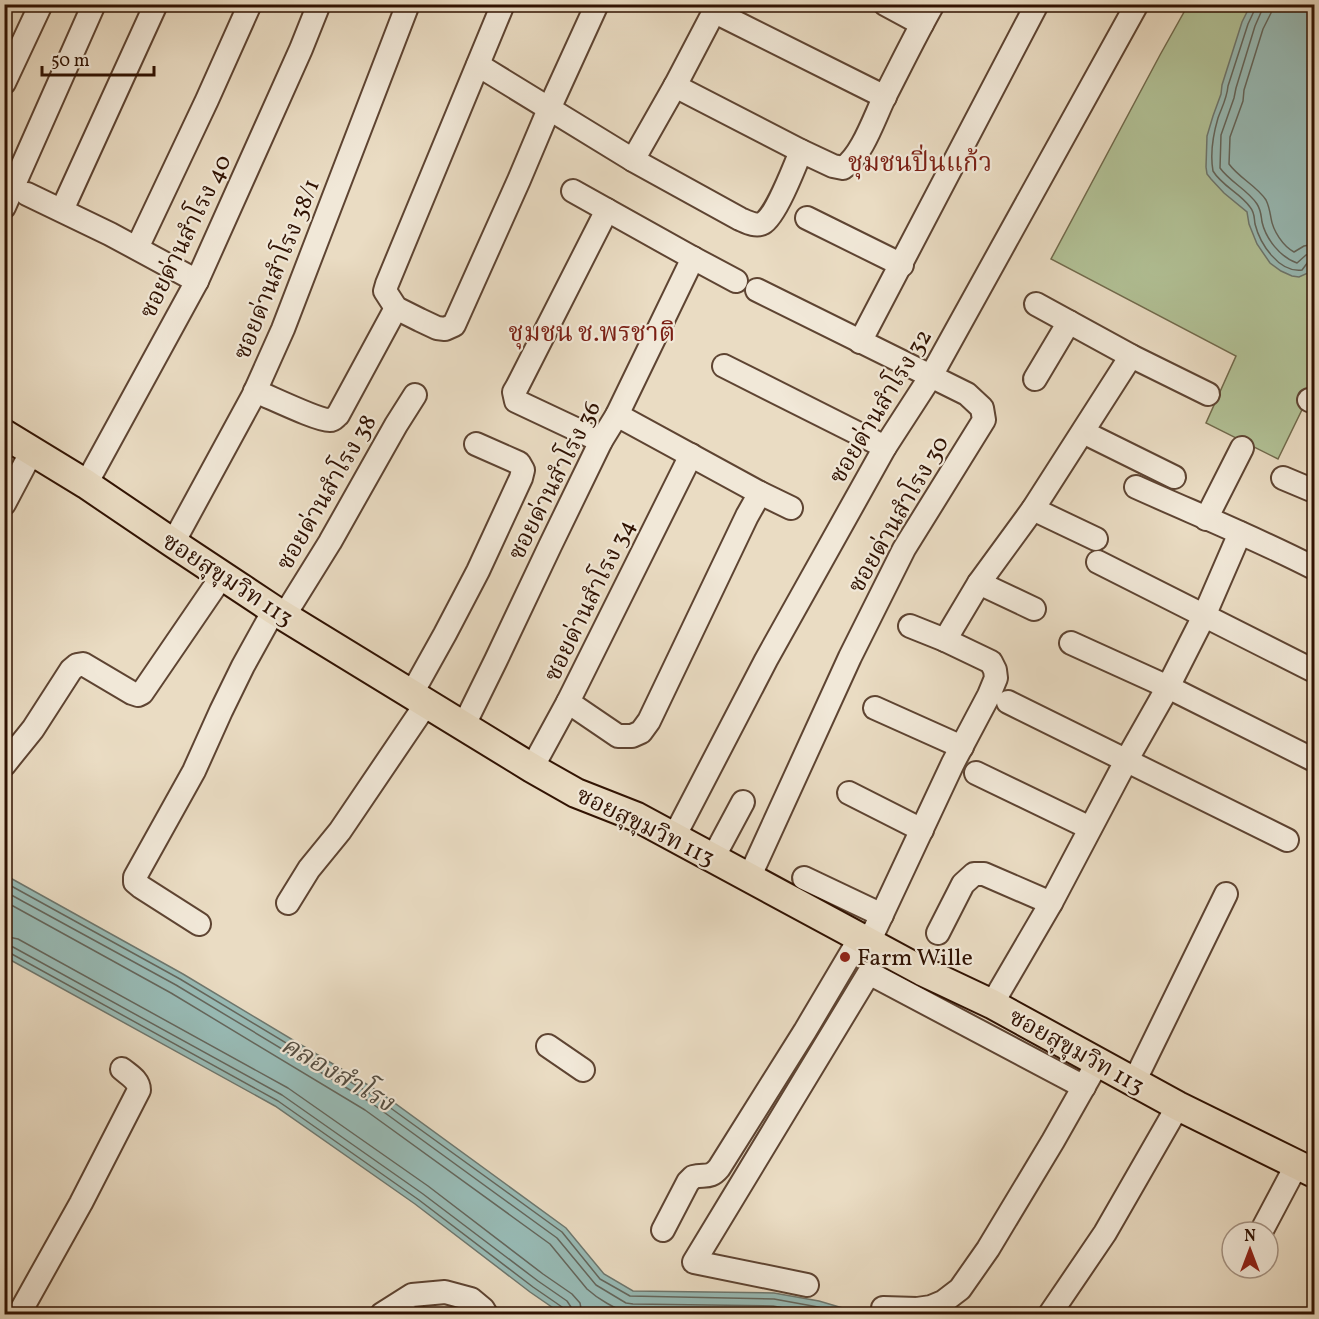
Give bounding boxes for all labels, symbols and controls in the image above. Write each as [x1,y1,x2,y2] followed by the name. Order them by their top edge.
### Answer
[42,39,154,77] scale bar
[51,49,90,74] text: 50 m
[848,144,992,182] district label: ชุมชนปิ่นแก้ว
[130,148,241,325] street label: ซอยด่านสำโรง 40
[223,173,330,365] street label: ซอยด่านสำโรง 38/1
[509,316,675,352] district label: ชุมชน ช.พรชาติ
[819,322,941,491] street label: ซอยด่านสำโรง 32
[498,394,611,566] street label: ซอยด่านสำโรง 36
[267,407,386,577] street label: ซอยด่านสำโรง 38
[838,429,959,600] street label: ซอยด่านสำโรง 30
[534,513,645,688] street label: ซอยด่านสำโรง 34
[154,525,299,636] street label: ซอยสุขุมวิท 113
[570,780,720,876] street label: ซอยสุขุมวิท 113
[857,942,973,976] place label: Farm Wille
[838,950,852,964] marker: Farm Wille
[1002,1001,1150,1104] street label: ซอยสุขุมวิท 113
[274,1026,402,1122] water label: คลองสำโรง
[1220,1220,1280,1280] north arrow
[1244,1226,1256,1248] text: N

